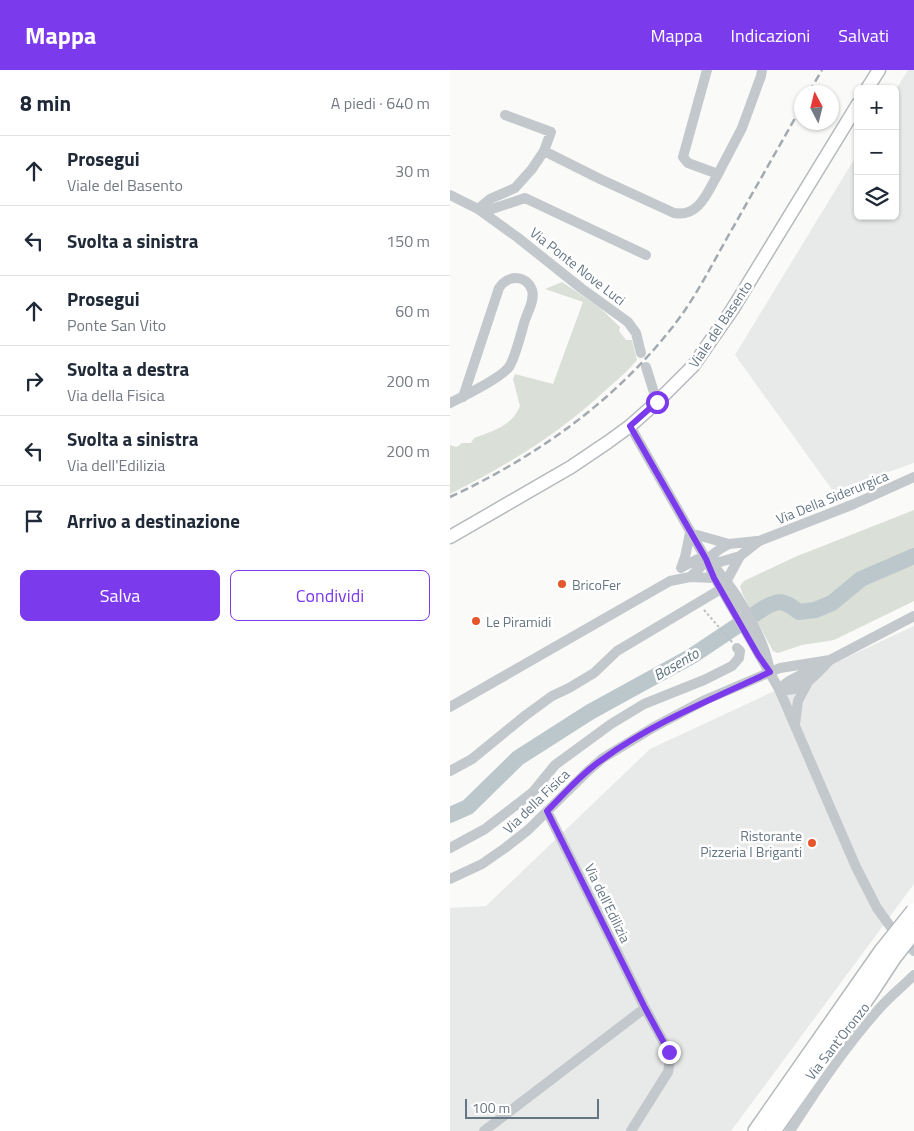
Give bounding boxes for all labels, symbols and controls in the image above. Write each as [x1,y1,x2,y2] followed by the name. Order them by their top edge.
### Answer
[25,17,96,53] text: Mappa
[650,22,703,49] text: Mappa
[731,22,810,49] text: Indicazioni
[838,22,889,49] text: Salvati
[794,85,839,130] north arrow
[854,85,899,220] map controls
[854,85,899,130] button: +
[20,87,71,119] text: 8 min
[331,91,430,115] text: A piedi · 640 m
[854,130,899,175] button: −
[67,144,140,173] text: Prosegui
[20,157,48,185] icon: ahead
[395,159,430,183] text: 30 m
[67,173,183,197] text: Viale del Basento
[854,175,899,220] button: layers
[526,222,630,310] street label: Via Ponte Nove Luci
[67,226,198,255] text: Svolta a sinistra
[20,227,48,255] icon: left
[386,229,430,253] text: 150 m
[683,276,757,372] street label: Viale del Basento
[67,284,140,313] text: Prosegui
[20,297,48,325] icon: ahead
[395,299,430,323] text: 60 m
[67,313,166,337] text: Ponte San Vito
[67,354,189,383] text: Svolta a destra
[20,367,48,395] icon: right
[386,369,430,393] text: 200 m
[67,383,165,407] text: Via della Fisica
[646,391,669,414] route start
[67,424,198,453] text: Svolta a sinistra
[20,437,48,465] icon: left
[386,439,430,463] text: 200 m
[67,453,165,477] text: Via dell'Edilizia
[773,465,891,529] street label: Via Della Siderurgica
[67,506,240,535] text: Arrivo a destinazione
[20,507,48,535] icon: arrive
[20,570,220,621] button: Salva
[230,570,430,621] button: Condividi
[572,574,621,595] place label: BricoFer
[556,578,568,590] marker: BricoFer
[486,611,551,632] place label: Le Piramidi
[470,615,482,627] marker: Le Piramidi
[649,641,704,686] water label: Basento
[498,764,574,838] street label: Via della Fisica
[700,825,802,862] place label: Ristorante Pizzeria I Briganti
[806,837,818,849] marker: Ristorante Pizzeria I Briganti
[580,860,636,946] street label: Via dell'Edilizia
[800,998,874,1084] street label: Via Sant'Oronzo
[658,1041,681,1064] route end
[465,1096,599,1119] scale bar
[472,1097,510,1118] text: 100 m

